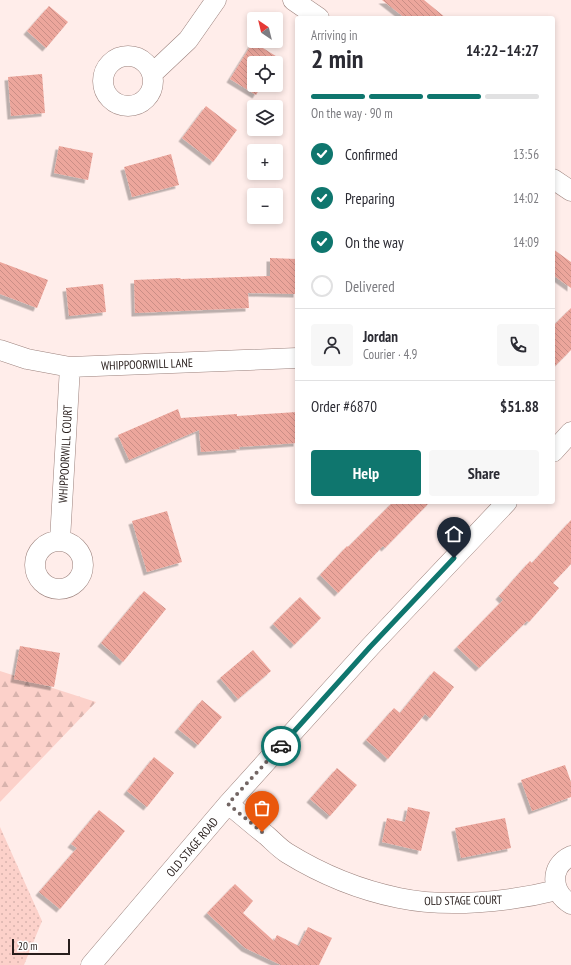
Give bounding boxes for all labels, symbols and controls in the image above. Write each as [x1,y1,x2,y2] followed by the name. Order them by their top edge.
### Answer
[247,12,283,48] north arrow
[247,12,283,224] map controls
[311,27,358,44] text: Arriving in
[466,41,539,60] text: 14:22–14:27
[311,42,364,75] text: 2 min
[247,56,283,92] button: locate
[247,100,283,136] button: layers
[311,105,393,122] text: On the way · 90 m
[311,143,333,165] icon: check
[247,144,283,180] button: +
[345,145,398,164] text: Confirmed
[513,146,539,163] text: 13:56
[311,187,333,209] icon: check
[247,188,283,224] button: −
[345,189,395,208] text: Preparing
[513,190,539,207] text: 14:02
[311,231,333,253] icon: check
[345,233,404,252] text: On the way
[513,234,539,251] text: 14:09
[345,277,395,296] text: Delivered
[311,324,353,366] button: person
[497,324,539,366] button: phone
[363,327,398,346] text: Jordan
[363,346,417,363] text: Courier · 4.9
[101,355,193,373] street label: WHIPPOORWILL LANE
[311,397,377,416] text: Order #6870
[500,397,539,416] text: $51.88
[55,404,75,503] street label: WHIPPOORWILL COURT
[311,450,421,496] button: Help
[429,450,539,496] button: Share
[437,517,471,558] pin
[443,523,465,545] icon: home
[261,726,301,766] courier
[270,735,292,757] icon: car
[245,791,279,832] pin
[251,797,273,819] icon: bag
[163,814,221,880] street label: OLD STAGE ROAD
[424,892,503,908] street label: OLD STAGE COURT
[12,937,70,956] scale bar
[18,939,37,953] text: 20 m

